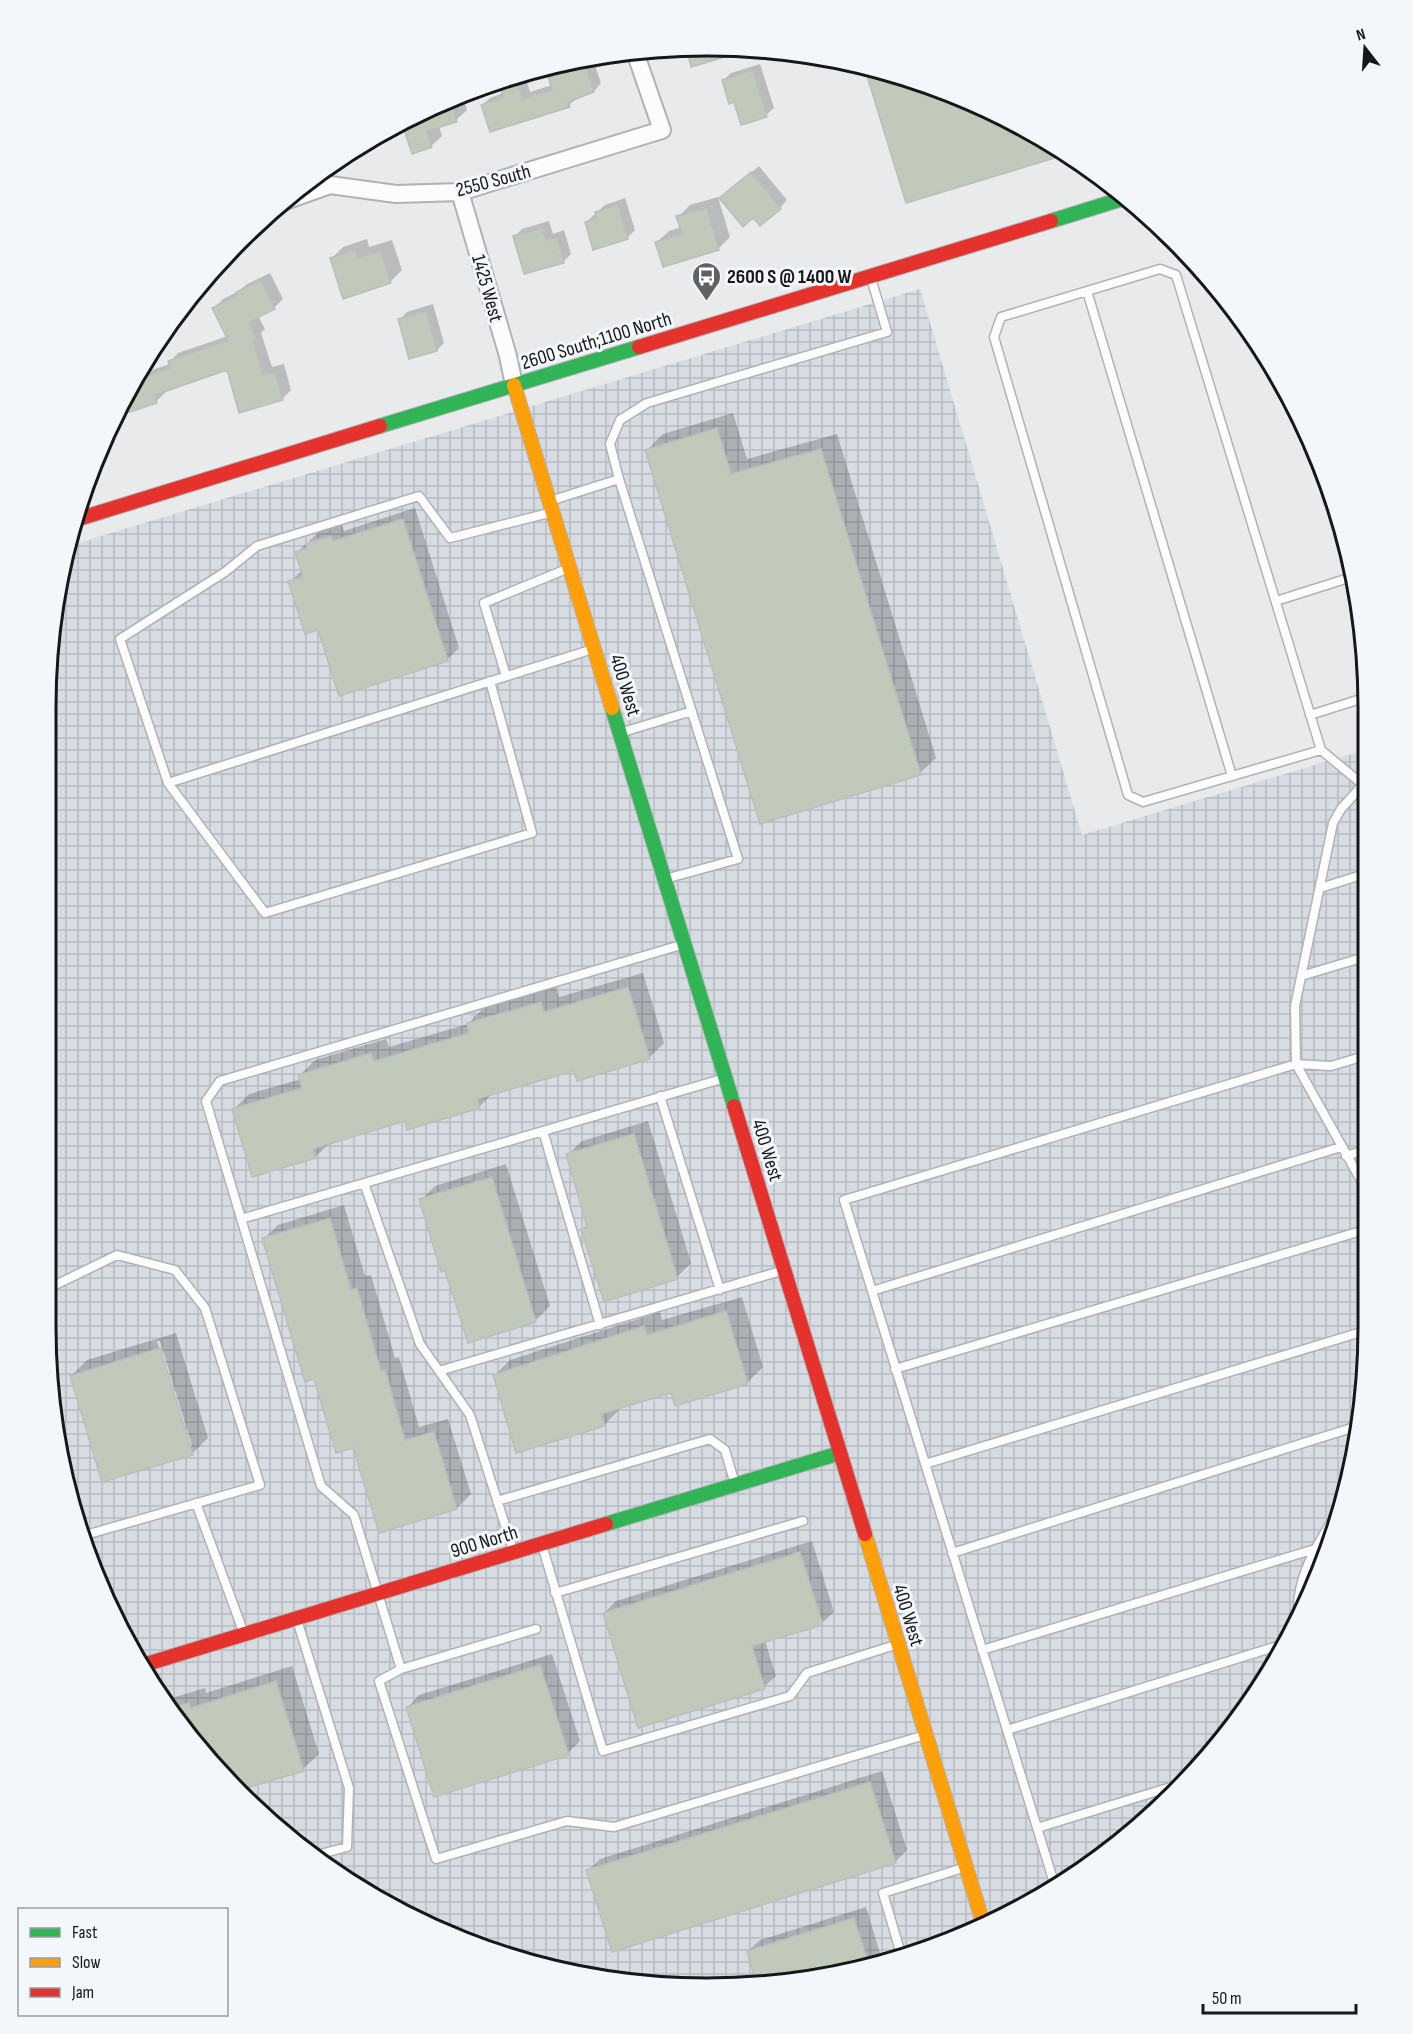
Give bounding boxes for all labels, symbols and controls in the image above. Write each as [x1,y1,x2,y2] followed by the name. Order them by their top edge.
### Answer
[1335,18,1395,78] north arrow
[1354,25,1368,45] text: N
[453,160,533,202] street label: 2550 South
[466,252,508,325] street label: 1425 West
[690,260,722,302] bus stop icon: 2600 S @ 1400 W
[727,265,851,289] place label: 2600 S @ 1400 W
[518,307,674,375] street label: 2600 South;1100 North
[604,651,646,719] street label: 400 West
[746,1116,788,1184] street label: 400 West
[448,1520,521,1564] street label: 900 North
[887,1581,929,1649] street label: 400 West
[18,1908,228,2016] legend
[72,1922,98,1943] text: Fast
[72,1952,101,1973] text: Slow
[1203,1977,1356,2015] scale bar
[71,1982,94,2003] text: Jam
[1212,1988,1242,2009] text: 50 m

